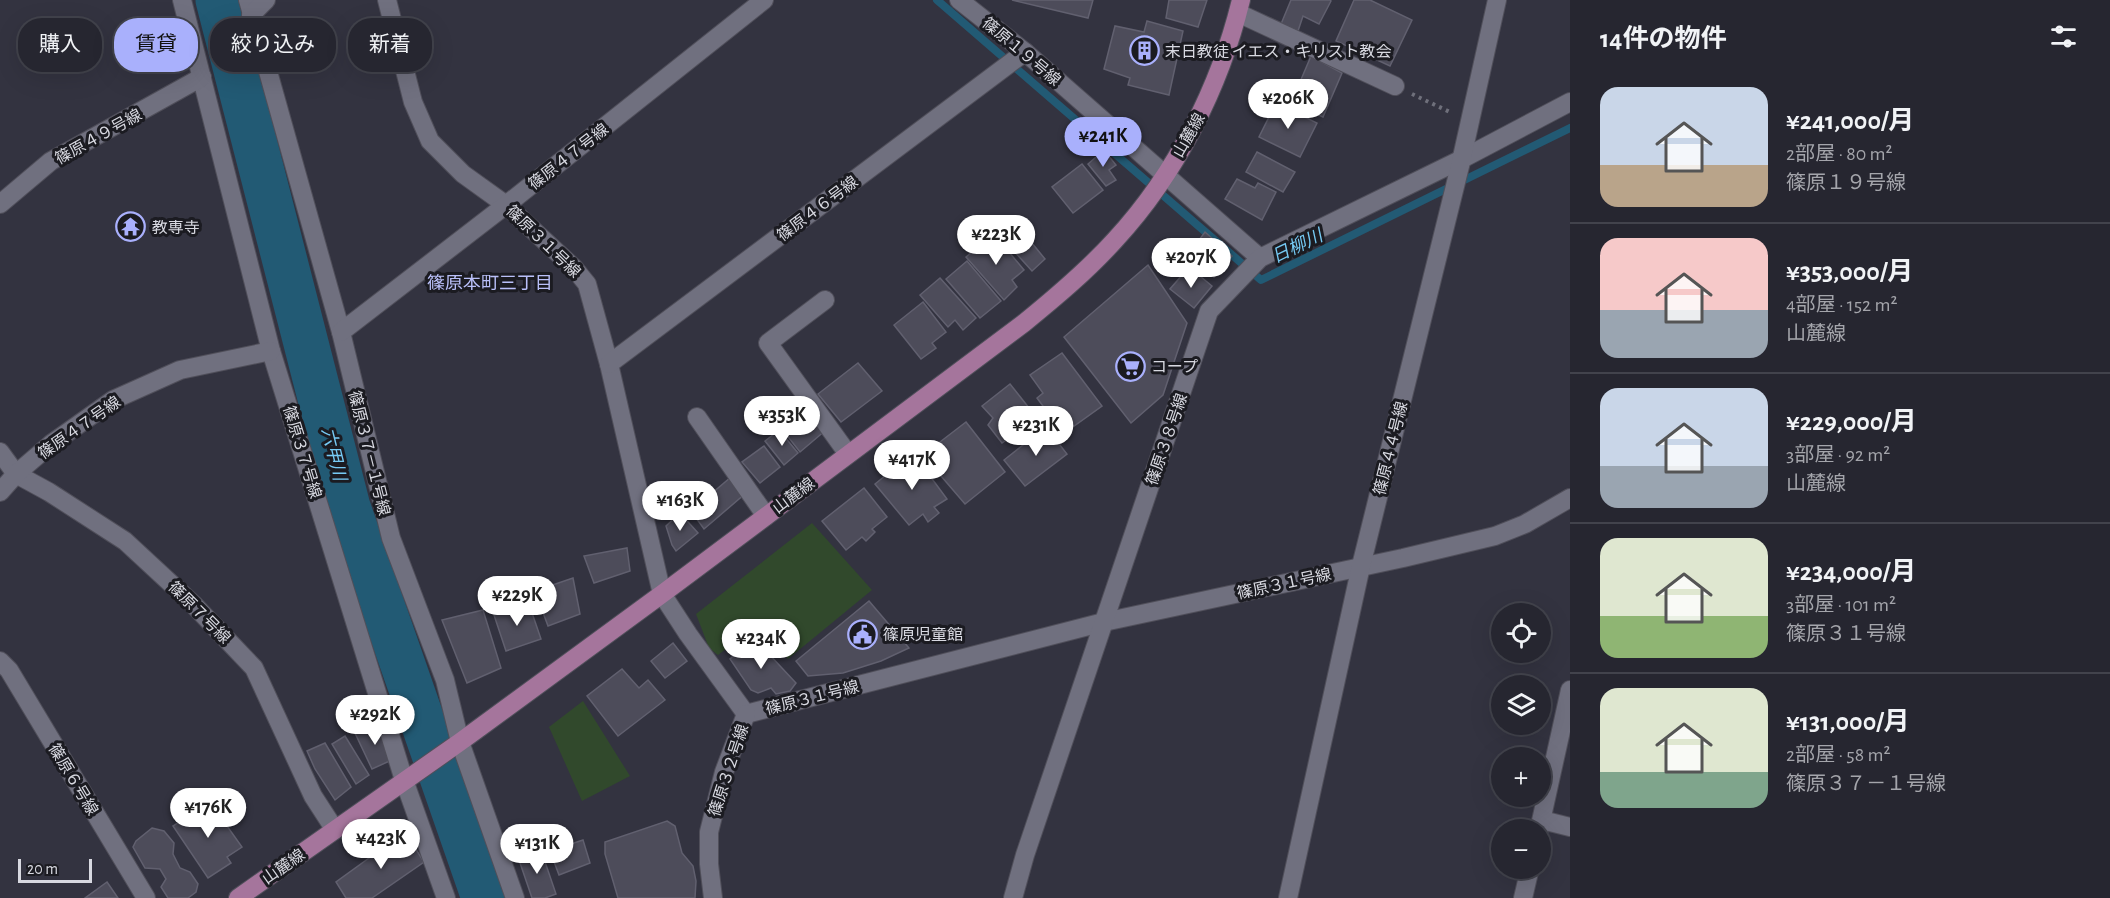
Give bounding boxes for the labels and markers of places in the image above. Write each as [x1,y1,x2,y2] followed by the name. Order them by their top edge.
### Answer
[1128,35,1160,67] building icon: 末日教徒 イエス・キリスト教会
[1165,43,1391,60] place label: 末日教徒 イエス・キリスト教会
[1246,79,1330,130] pin: ¥206K
[1061,117,1145,168] pin: ¥241K
[115,211,147,243] temple icon: 教専寺
[954,215,1038,266] pin: ¥223K
[152,219,200,236] place label: 教専寺
[1149,238,1233,289] pin: ¥207K
[1114,350,1146,382] supermarket icon: コープ
[1151,359,1198,375] place label: コープ
[740,396,824,447] pin: ¥353K
[994,406,1078,457] pin: ¥231K
[870,440,954,491] pin: ¥417K
[638,481,722,532] pin: ¥163K
[475,576,559,627] pin: ¥229K
[846,618,878,650] public building icon: 篠原児童館
[719,619,803,670] pin: ¥234K
[883,626,963,643] place label: 篠原児童館
[333,695,417,746] pin: ¥292K
[166,788,250,839] pin: ¥176K
[339,819,423,870] pin: ¥423K
[495,824,579,875] pin: ¥131K

